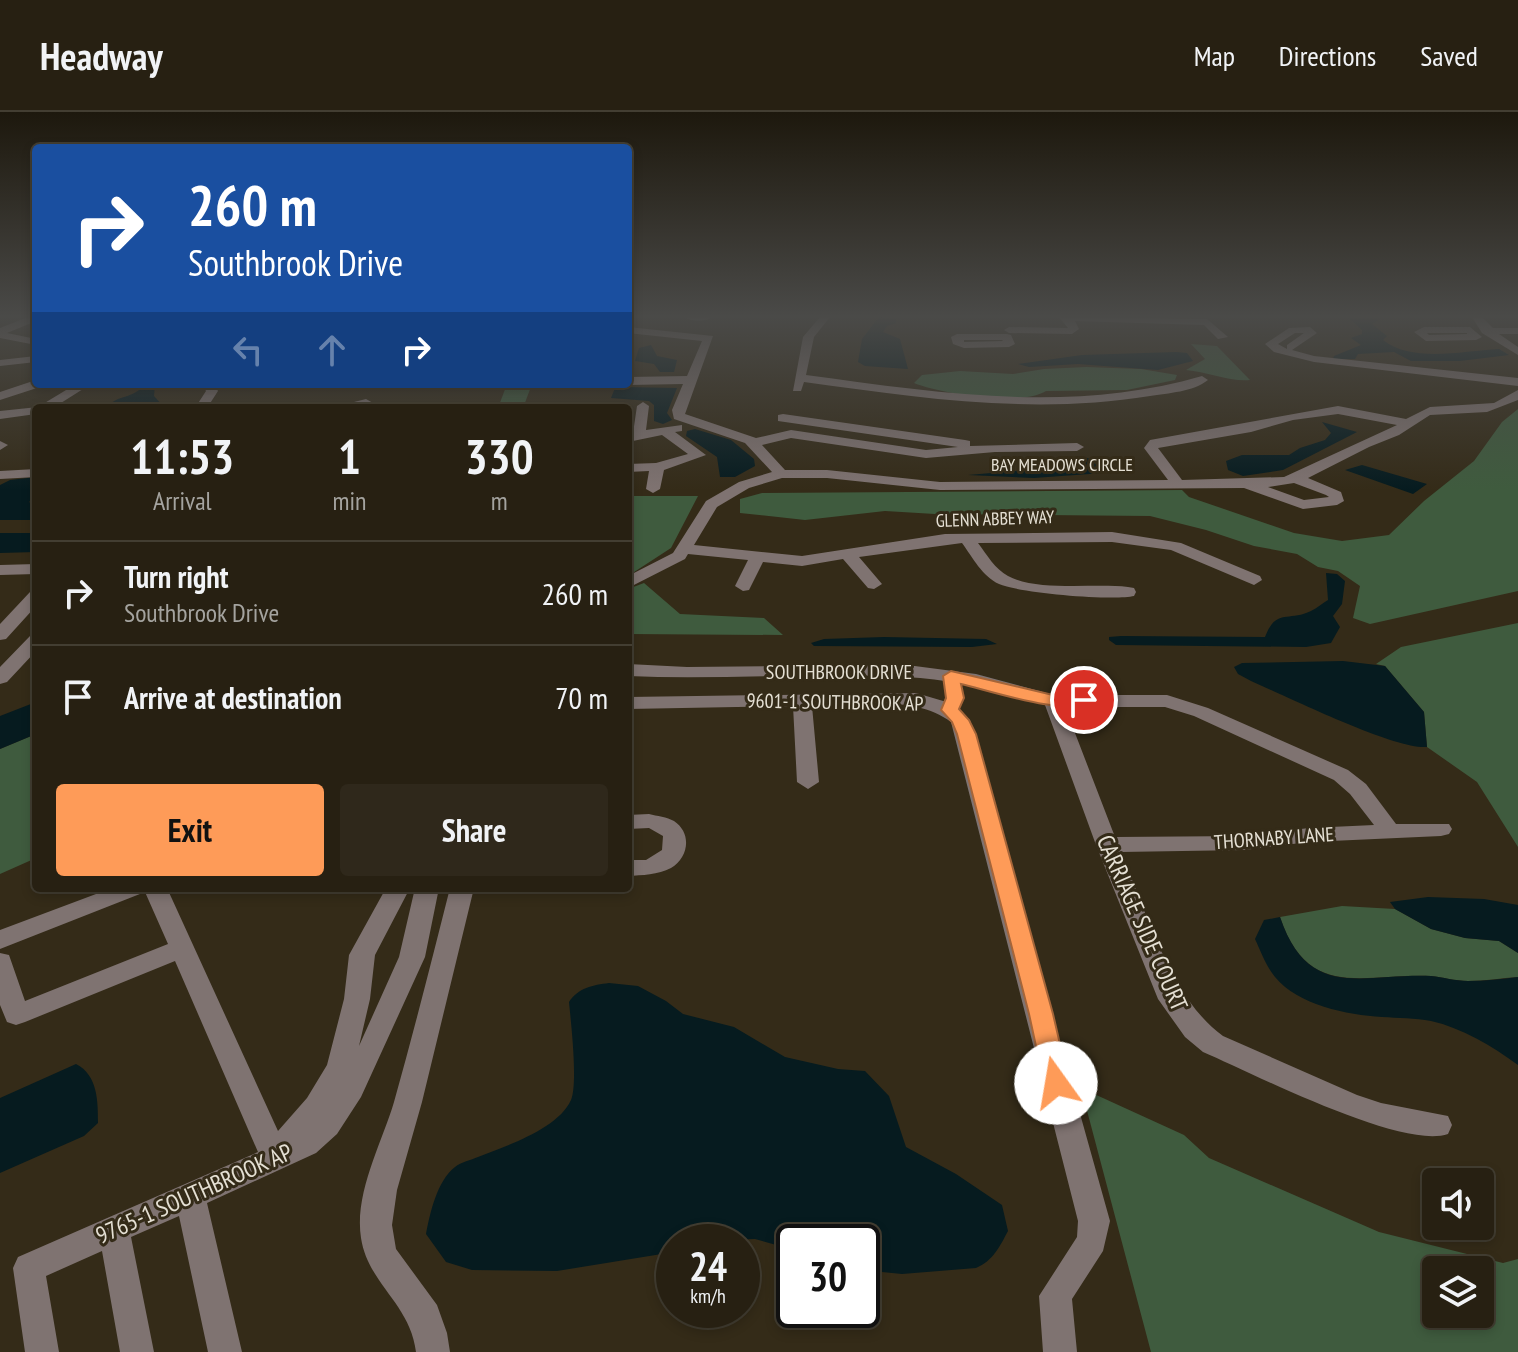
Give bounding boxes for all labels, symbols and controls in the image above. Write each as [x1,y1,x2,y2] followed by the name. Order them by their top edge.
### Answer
[40,31,163,80] text: Headway
[1194,37,1235,74] text: Map
[1279,37,1376,74] text: Directions
[1420,37,1478,74] text: Saved
[188,169,317,241] text: 260 m
[56,176,160,280] icon: right
[188,239,403,286] text: Southbrook Drive
[226,328,270,372] icon: left
[310,328,354,372] icon: ahead
[394,328,438,372] icon: right
[130,425,234,487] text: 11:53
[338,425,361,487] text: 1
[465,425,534,487] text: 330
[991,453,1133,476] street label: BAY MEADOWS CIRCLE
[153,484,212,517] text: Arrival
[332,484,366,517] text: min
[491,484,508,517] text: m
[935,505,1055,532] street label: GLENN ABBEY WAY
[124,557,228,596] text: Turn right
[56,571,100,615] icon: right
[542,574,608,613] text: 260 m
[124,596,279,629] text: Southbrook Drive
[766,659,912,685] street label: SOUTHBROOK DRIVE
[1050,666,1118,734] pin
[56,675,100,719] icon: arrive
[124,678,342,717] text: Arrive at destination
[555,678,608,717] text: 70 m
[1062,678,1106,722] icon: arrive
[746,687,924,717] street label: 9601-1 SOUTHBROOK AP
[56,784,324,876] button: Exit
[340,784,608,876] button: Share
[1213,821,1335,855] street label: THORNABY LANE
[1090,830,1195,1016] street label: CARRIAGE SIDE COURT
[1014,1041,1098,1125] position arrow
[91,1136,297,1251] street label: 9765-1 SOUTHBROOK AP
[1422,1168,1494,1328] map controls
[1422,1168,1494,1240] button: sound
[776,1224,880,1328] speed limit sign: 30
[689,1240,727,1292] text: 24
[1422,1256,1494,1328] button: layers
[690,1283,726,1309] text: km/h

